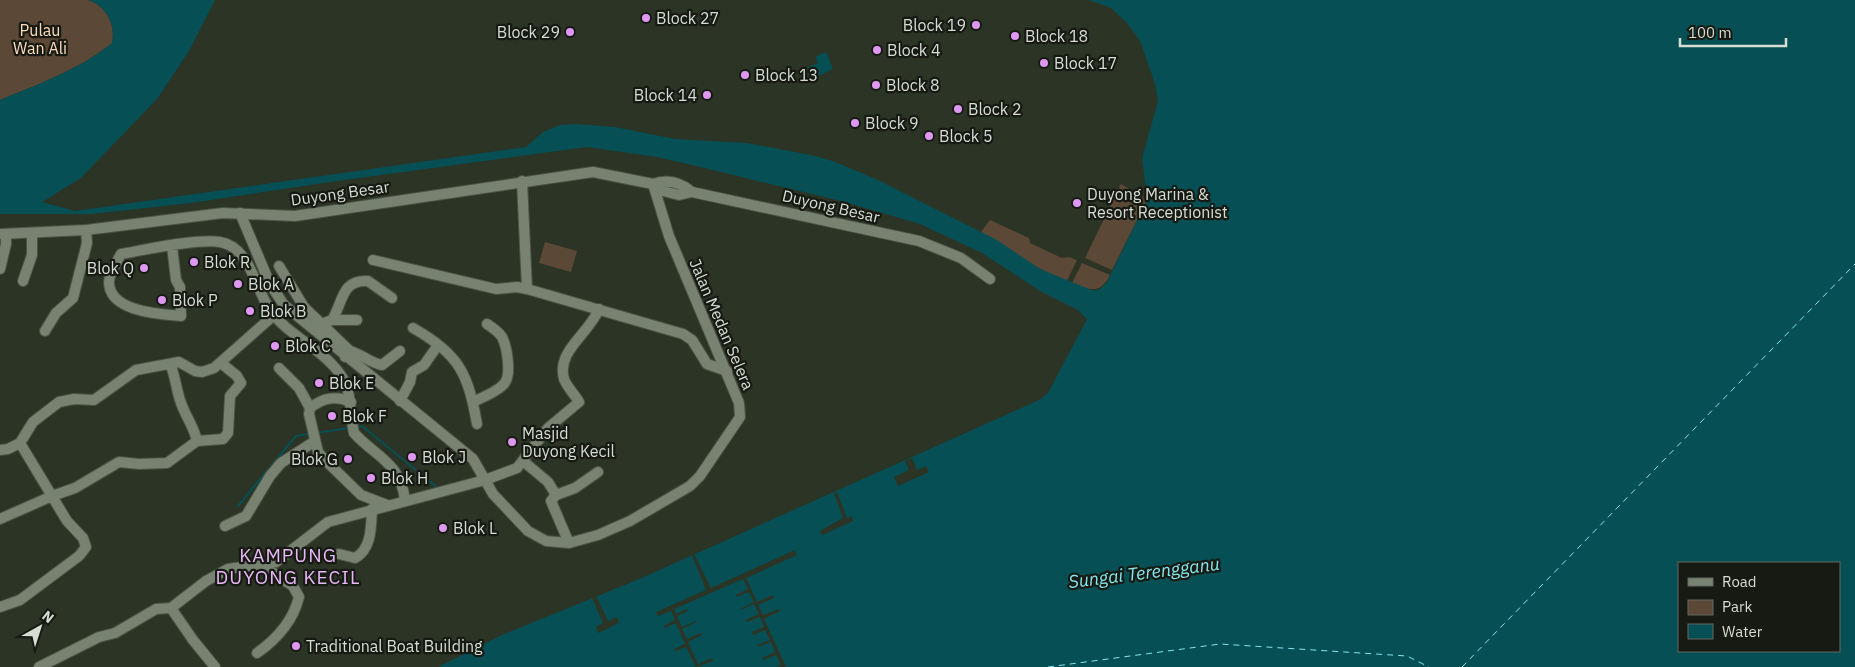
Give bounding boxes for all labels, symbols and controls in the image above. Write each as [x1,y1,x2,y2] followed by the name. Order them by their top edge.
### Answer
[656,8,719,28] place label: Block 27
[640,12,652,24] marker: Block 27
[903,15,966,35] place label: Block 19
[1680,15,1786,47] scale bar
[970,19,982,31] marker: Block 19
[13,20,67,58] park label: Pulau Wan Ali
[497,22,560,42] place label: Block 29
[1688,23,1732,42] text: 100 m
[564,26,576,38] marker: Block 29
[1025,26,1088,46] place label: Block 18
[1009,30,1021,42] marker: Block 18
[887,40,941,60] place label: Block 4
[871,44,883,56] marker: Block 4
[1054,53,1117,73] place label: Block 17
[1038,57,1050,69] marker: Block 17
[755,65,818,85] place label: Block 13
[739,69,751,81] marker: Block 13
[886,75,940,95] place label: Block 8
[870,79,882,91] marker: Block 8
[634,85,697,105] place label: Block 14
[701,89,713,101] marker: Block 14
[968,99,1022,119] place label: Block 2
[952,103,964,115] marker: Block 2
[865,113,919,133] place label: Block 9
[849,117,861,129] marker: Block 9
[939,126,993,146] place label: Block 5
[923,130,935,142] marker: Block 5
[289,176,391,210] street label: Duyong Besar
[1087,184,1228,222] place label: Duyong Marina & Resort Receptionist
[780,185,882,227] street label: Duyong Besar
[1071,197,1083,209] marker: Duyong Marina & Resort Receptionist
[204,252,250,272] place label: Blok R
[685,255,759,393] street label: Jalan Medan Selera
[188,256,200,268] marker: Blok R
[87,258,134,278] place label: Blok Q
[138,262,150,274] marker: Blok Q
[248,274,294,294] place label: Blok A
[232,278,244,290] marker: Blok A
[172,290,218,310] place label: Blok P
[156,294,168,306] marker: Blok P
[260,301,306,321] place label: Blok B
[244,305,256,317] marker: Blok B
[285,336,331,356] place label: Blok C
[269,340,281,352] marker: Blok C
[329,373,374,393] place label: Blok E
[313,377,325,389] marker: Blok E
[342,406,387,426] place label: Blok F
[326,410,338,422] marker: Blok F
[522,423,615,461] place label: Masjid Duyong Kecil
[506,436,518,448] marker: Masjid Duyong Kecil
[422,447,466,467] place label: Blok J
[291,449,338,469] place label: Blok G
[406,451,418,463] marker: Blok J
[342,453,354,465] marker: Blok G
[381,468,428,488] place label: Blok H
[365,472,377,484] marker: Blok H
[453,518,497,538] place label: Blok L
[437,522,449,534] marker: Blok L
[216,543,360,589] district label: KAMPUNG DUYONG KECIL
[1067,552,1221,593] water label: Sungai Terengganu
[1678,562,1840,652] legend
[1722,572,1757,591] text: Road
[1722,597,1752,616] text: Park
[15,602,65,652] north arrow
[39,607,58,627] text: N
[1722,622,1763,641] text: Water
[306,636,483,656] place label: Traditional Boat Building
[290,640,302,652] marker: Traditional Boat Building

